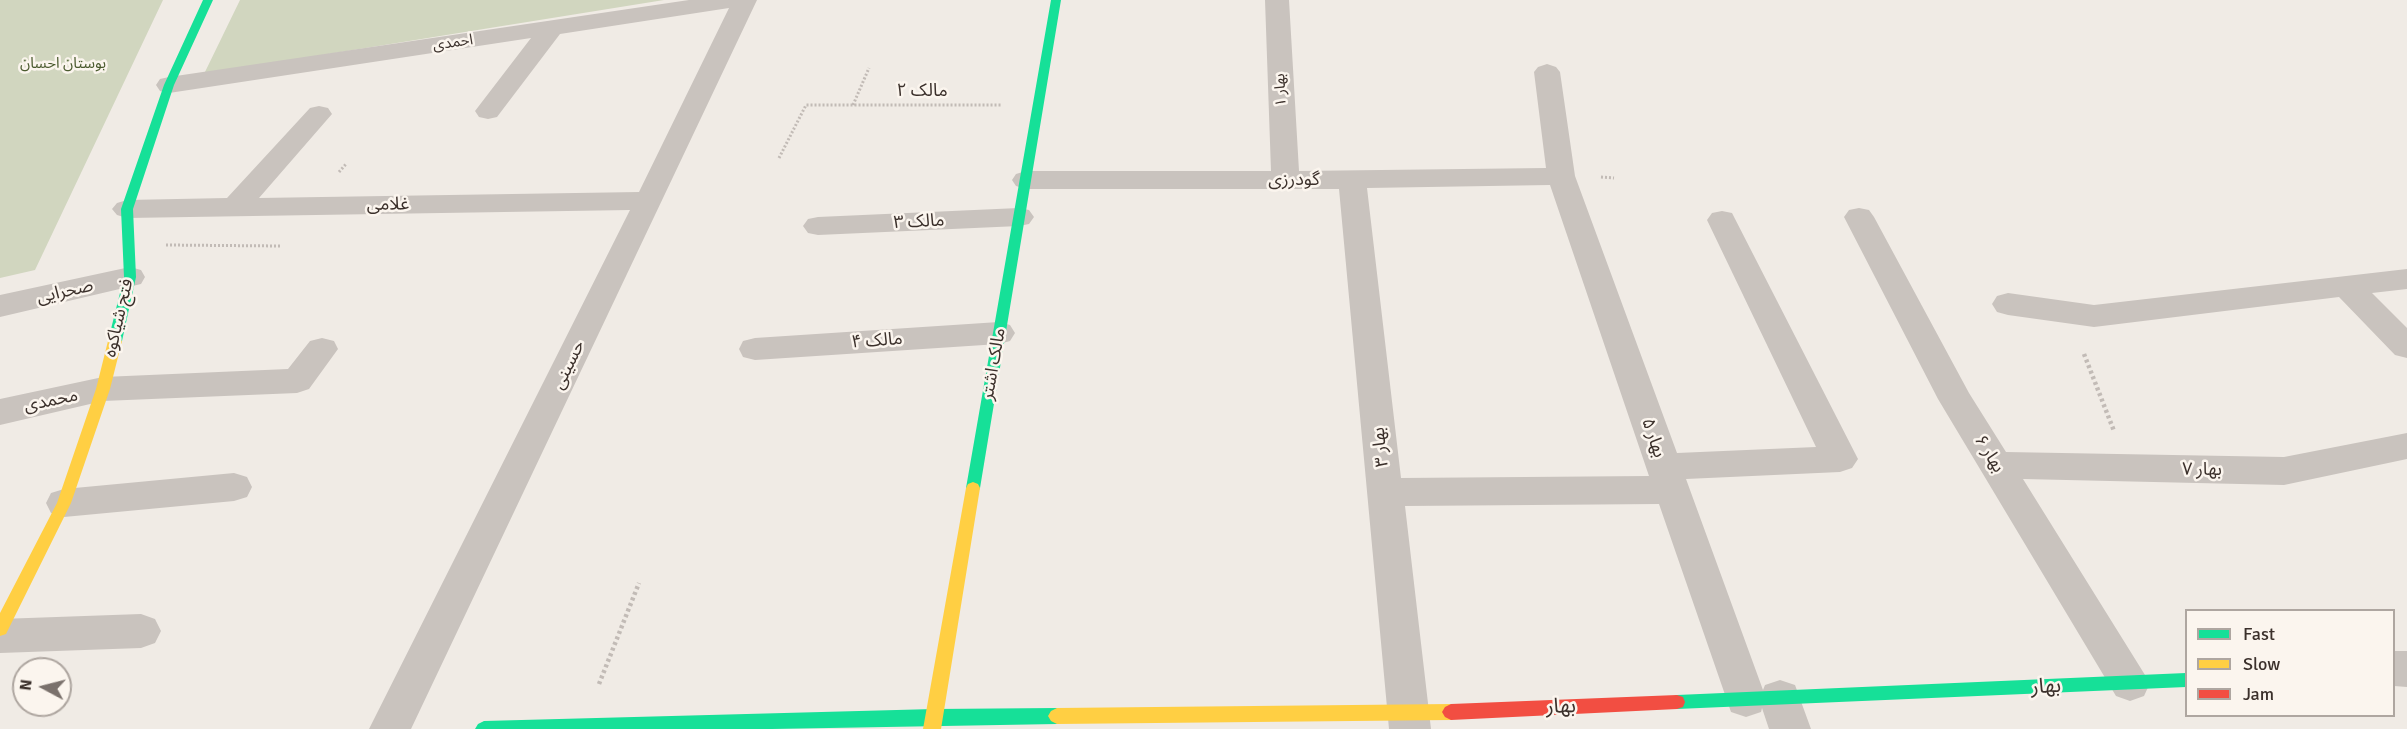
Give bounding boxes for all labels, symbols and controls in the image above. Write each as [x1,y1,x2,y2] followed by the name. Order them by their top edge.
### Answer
[432,31,474,55] street label: احمدی
[20,55,106,73] park label: بوستان احسان
[1271,73,1291,107] street label: بهار ۱
[896,80,948,102] street label: مالک ۲
[1268,169,1320,191] street label: گودرزی
[367,194,409,216] street label: غلامی
[893,210,945,234] street label: مالک ۳
[35,275,95,309] street label: صحرایی
[100,277,138,359] street label: فتح شیاکوه
[977,326,1011,402] street label: مالک اشتر
[851,328,903,354] street label: مالک ۴
[548,337,590,393] street label: حسینی
[22,385,80,417] street label: محمدی
[1636,416,1670,460] street label: بهار ۵
[1368,426,1394,468] street label: بهار ۳
[1969,431,2009,477] street label: بهار ۶
[2182,459,2222,481] street label: بهار ۷
[2185,609,2395,717] legend
[2243,623,2275,645] text: Fast
[2243,653,2280,675] text: Slow
[12,657,72,717] north arrow
[2030,674,2062,700] street label: بهار
[16,678,37,692] text: N
[2243,683,2274,705] text: Jam
[1546,694,1576,720] street label: بهار

